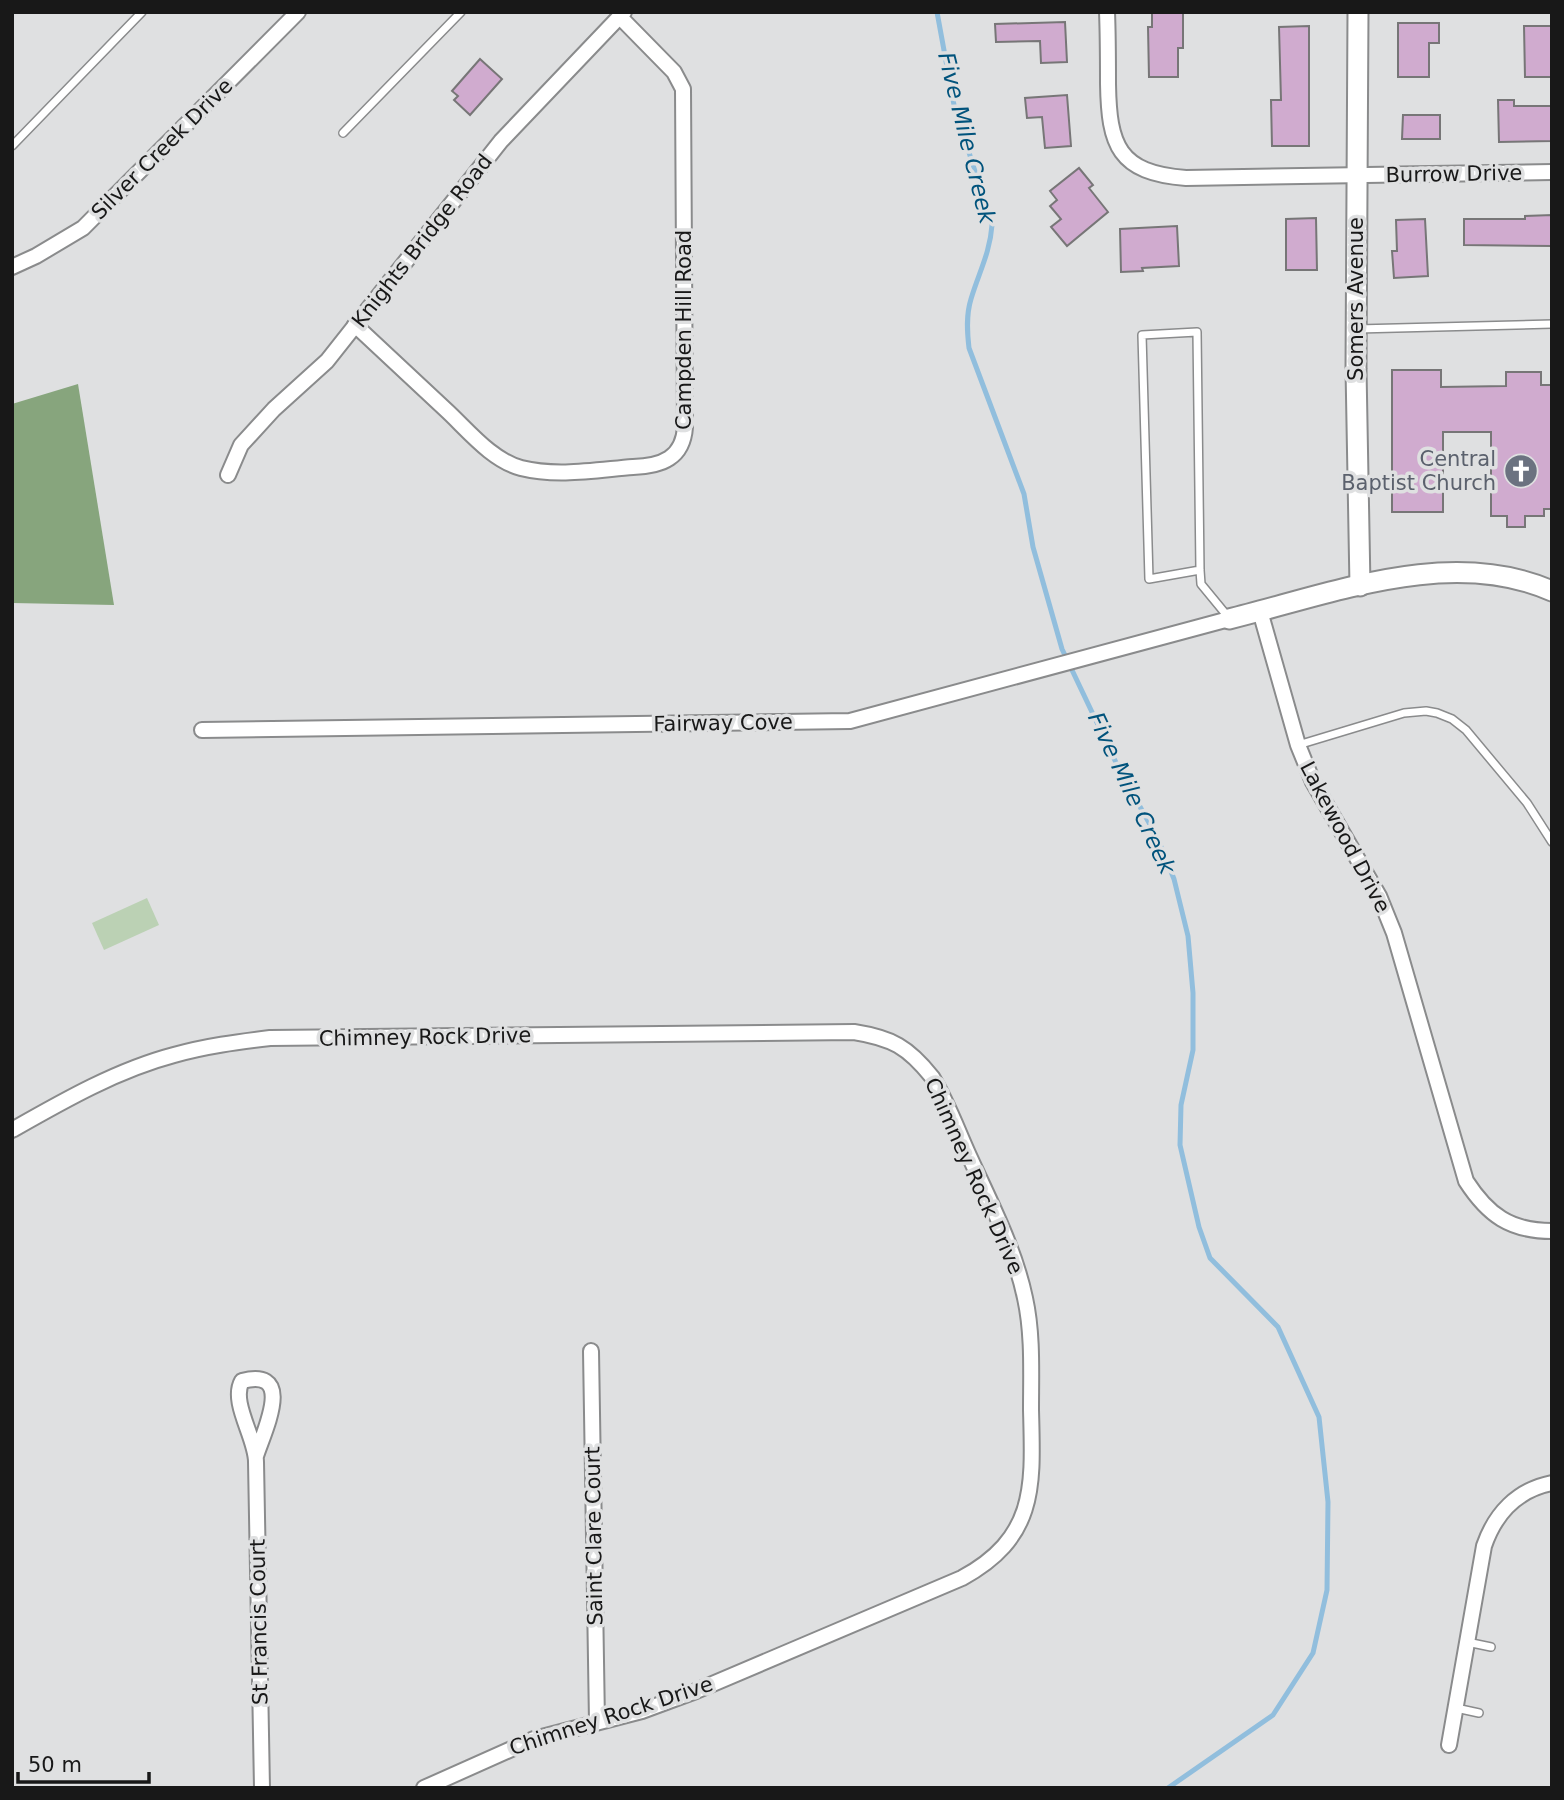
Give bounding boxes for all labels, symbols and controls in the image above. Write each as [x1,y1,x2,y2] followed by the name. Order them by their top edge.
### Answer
[933,50,1001,228] water label: Five Mile Creek
[87,74,237,224] street label: Silver Creek Drive
[347,150,497,332] street label: Knights Bridge Road
[1385,161,1523,187] street label: Burrow Drive
[1344,217,1368,381] street label: Somers Avenue
[672,230,696,430] street label: Campden Hill Road
[1341,447,1496,495] place label: Central Baptist Church
[1502,452,1540,490] church icon: Central Baptist Church
[1083,708,1182,880] water label: Five Mile Creek
[653,710,793,736] street label: Fairway Cove
[1295,757,1395,917] street label: Lakewood Drive
[319,1023,531,1051] street label: Chimney Rock Drive
[920,1074,1028,1278] street label: Chimney Rock Drive
[580,1446,608,1626] street label: Saint Clare Court
[246,1539,272,1705] street label: St Francis Court
[506,1672,716,1760] street label: Chimney Rock Drive
[18,1741,149,1785] scale bar
[28,1753,82,1777] text: 50 m

